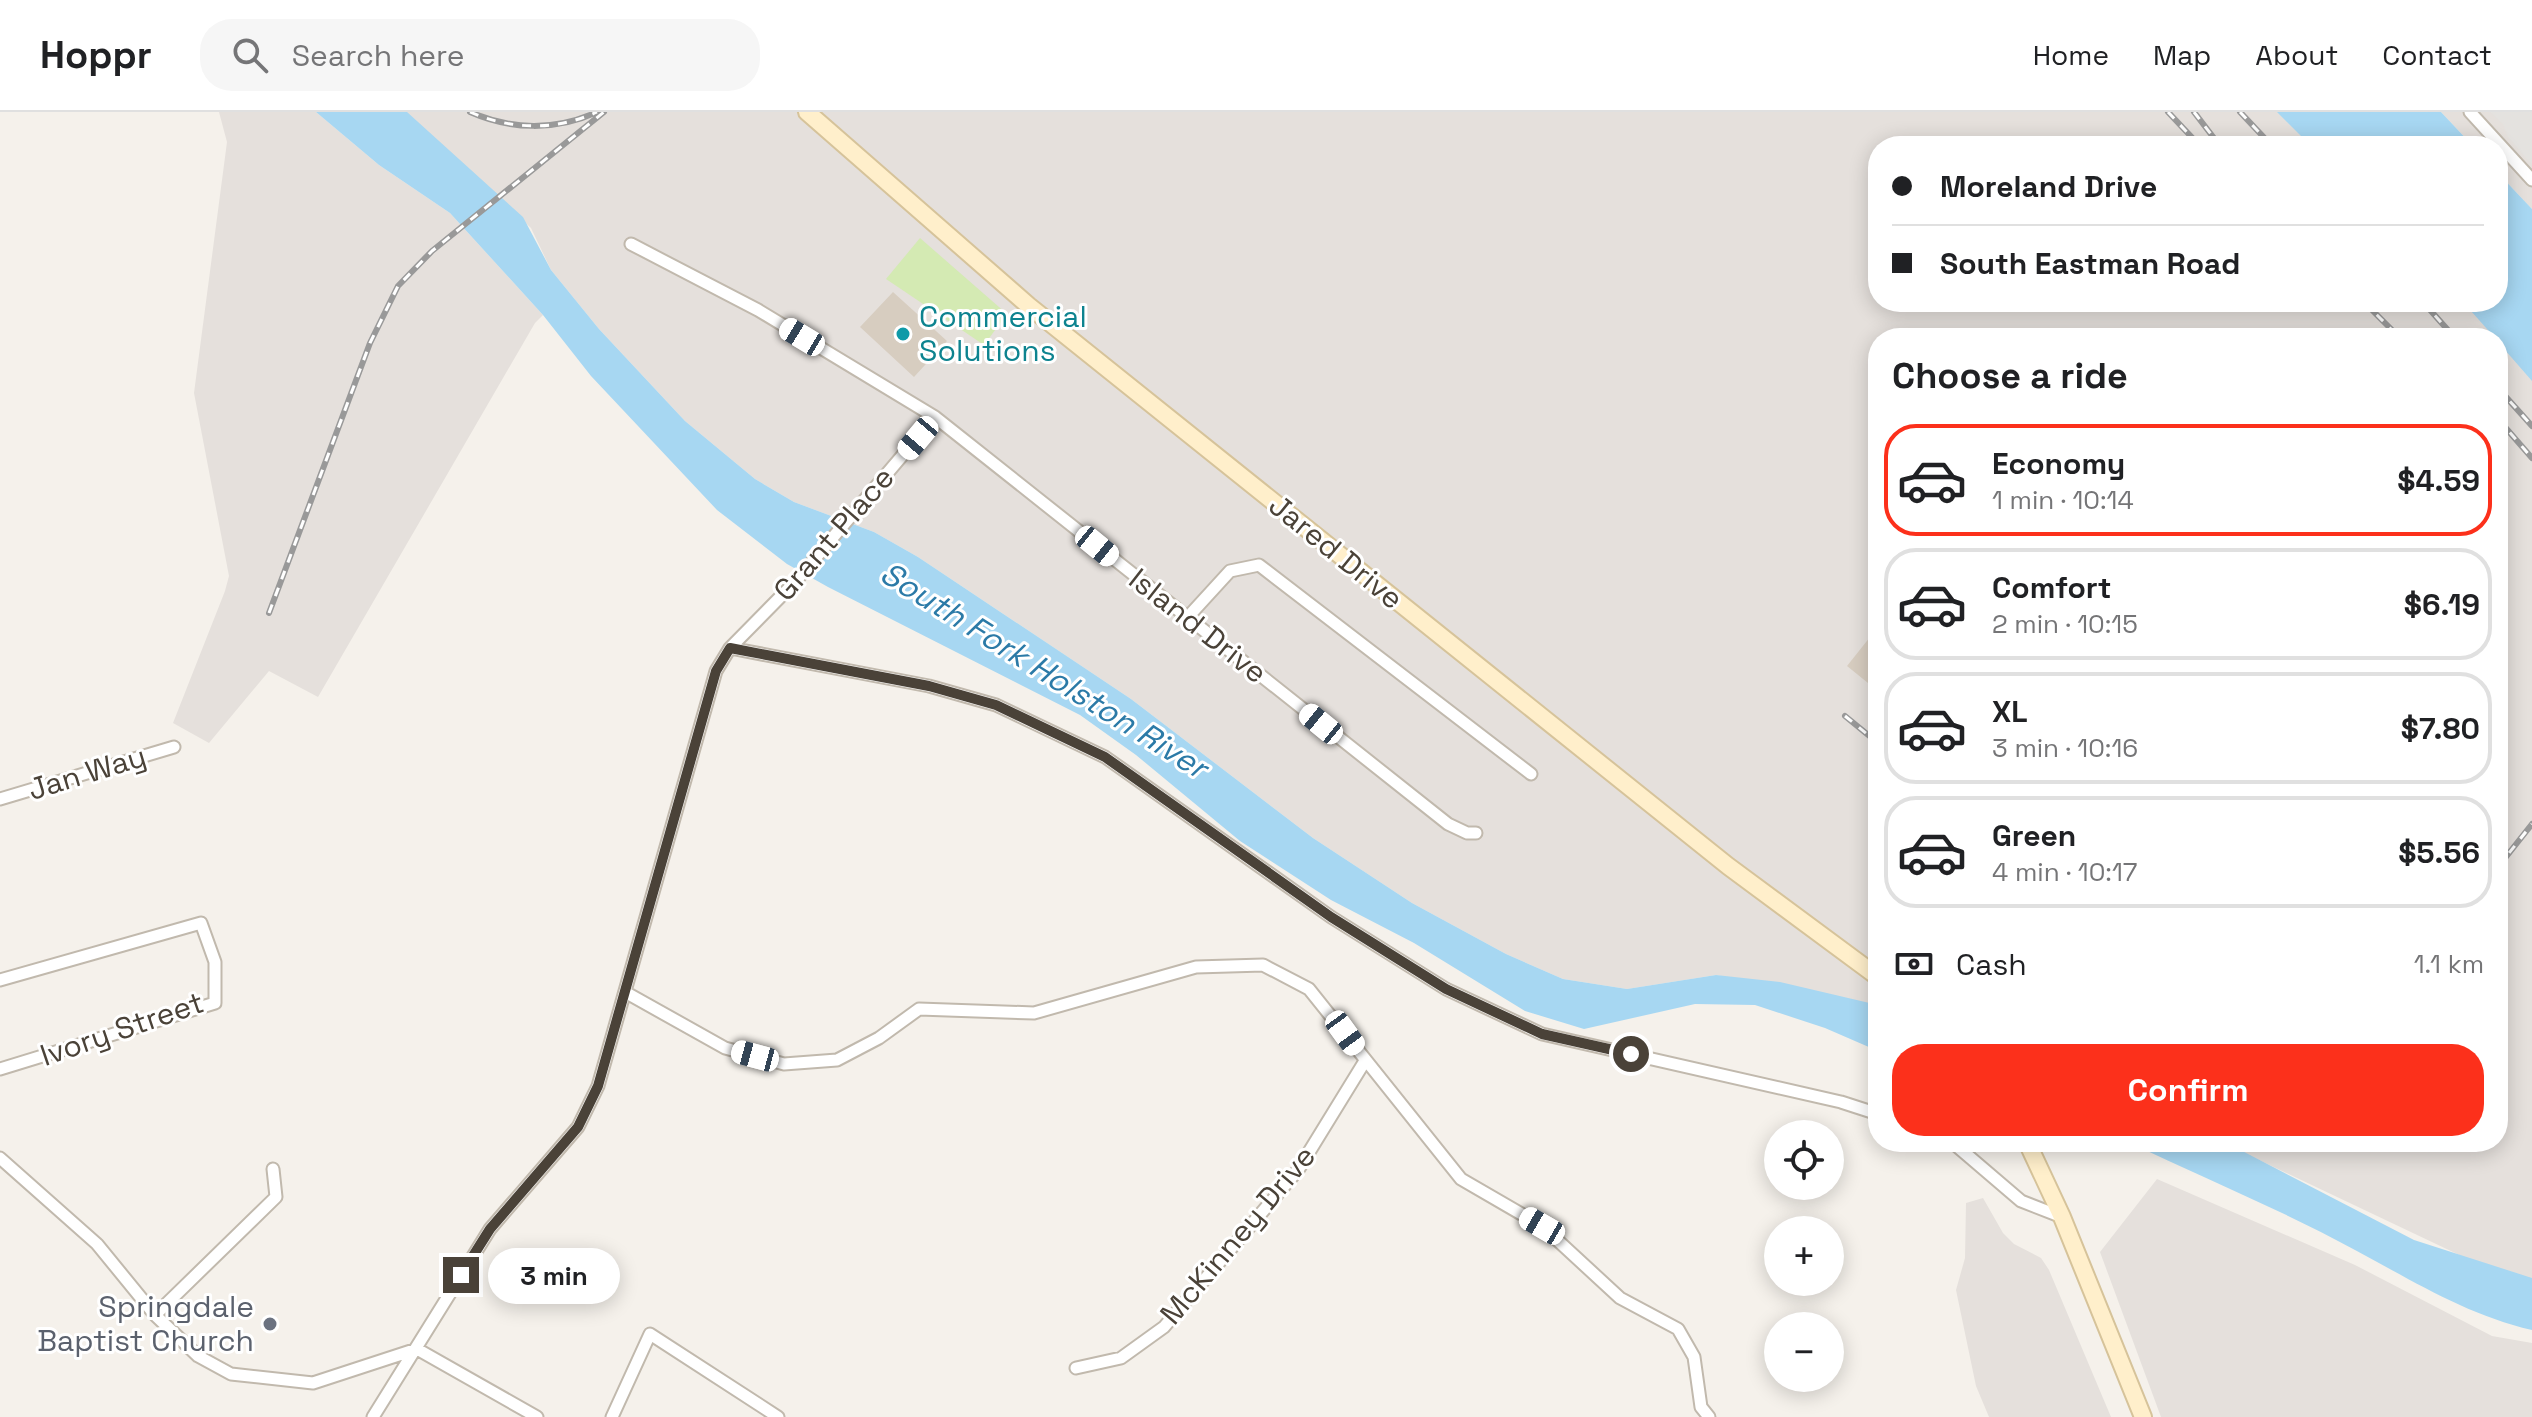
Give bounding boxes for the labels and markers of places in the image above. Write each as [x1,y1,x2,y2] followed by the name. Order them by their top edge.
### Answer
[919,297,1087,370] place label: Commercial Solutions
[894,325,912,343] marker: Commercial Solutions
[37,1287,254,1360] place label: Springdale Baptist Church
[261,1315,279,1333] marker: Springdale Baptist Church

